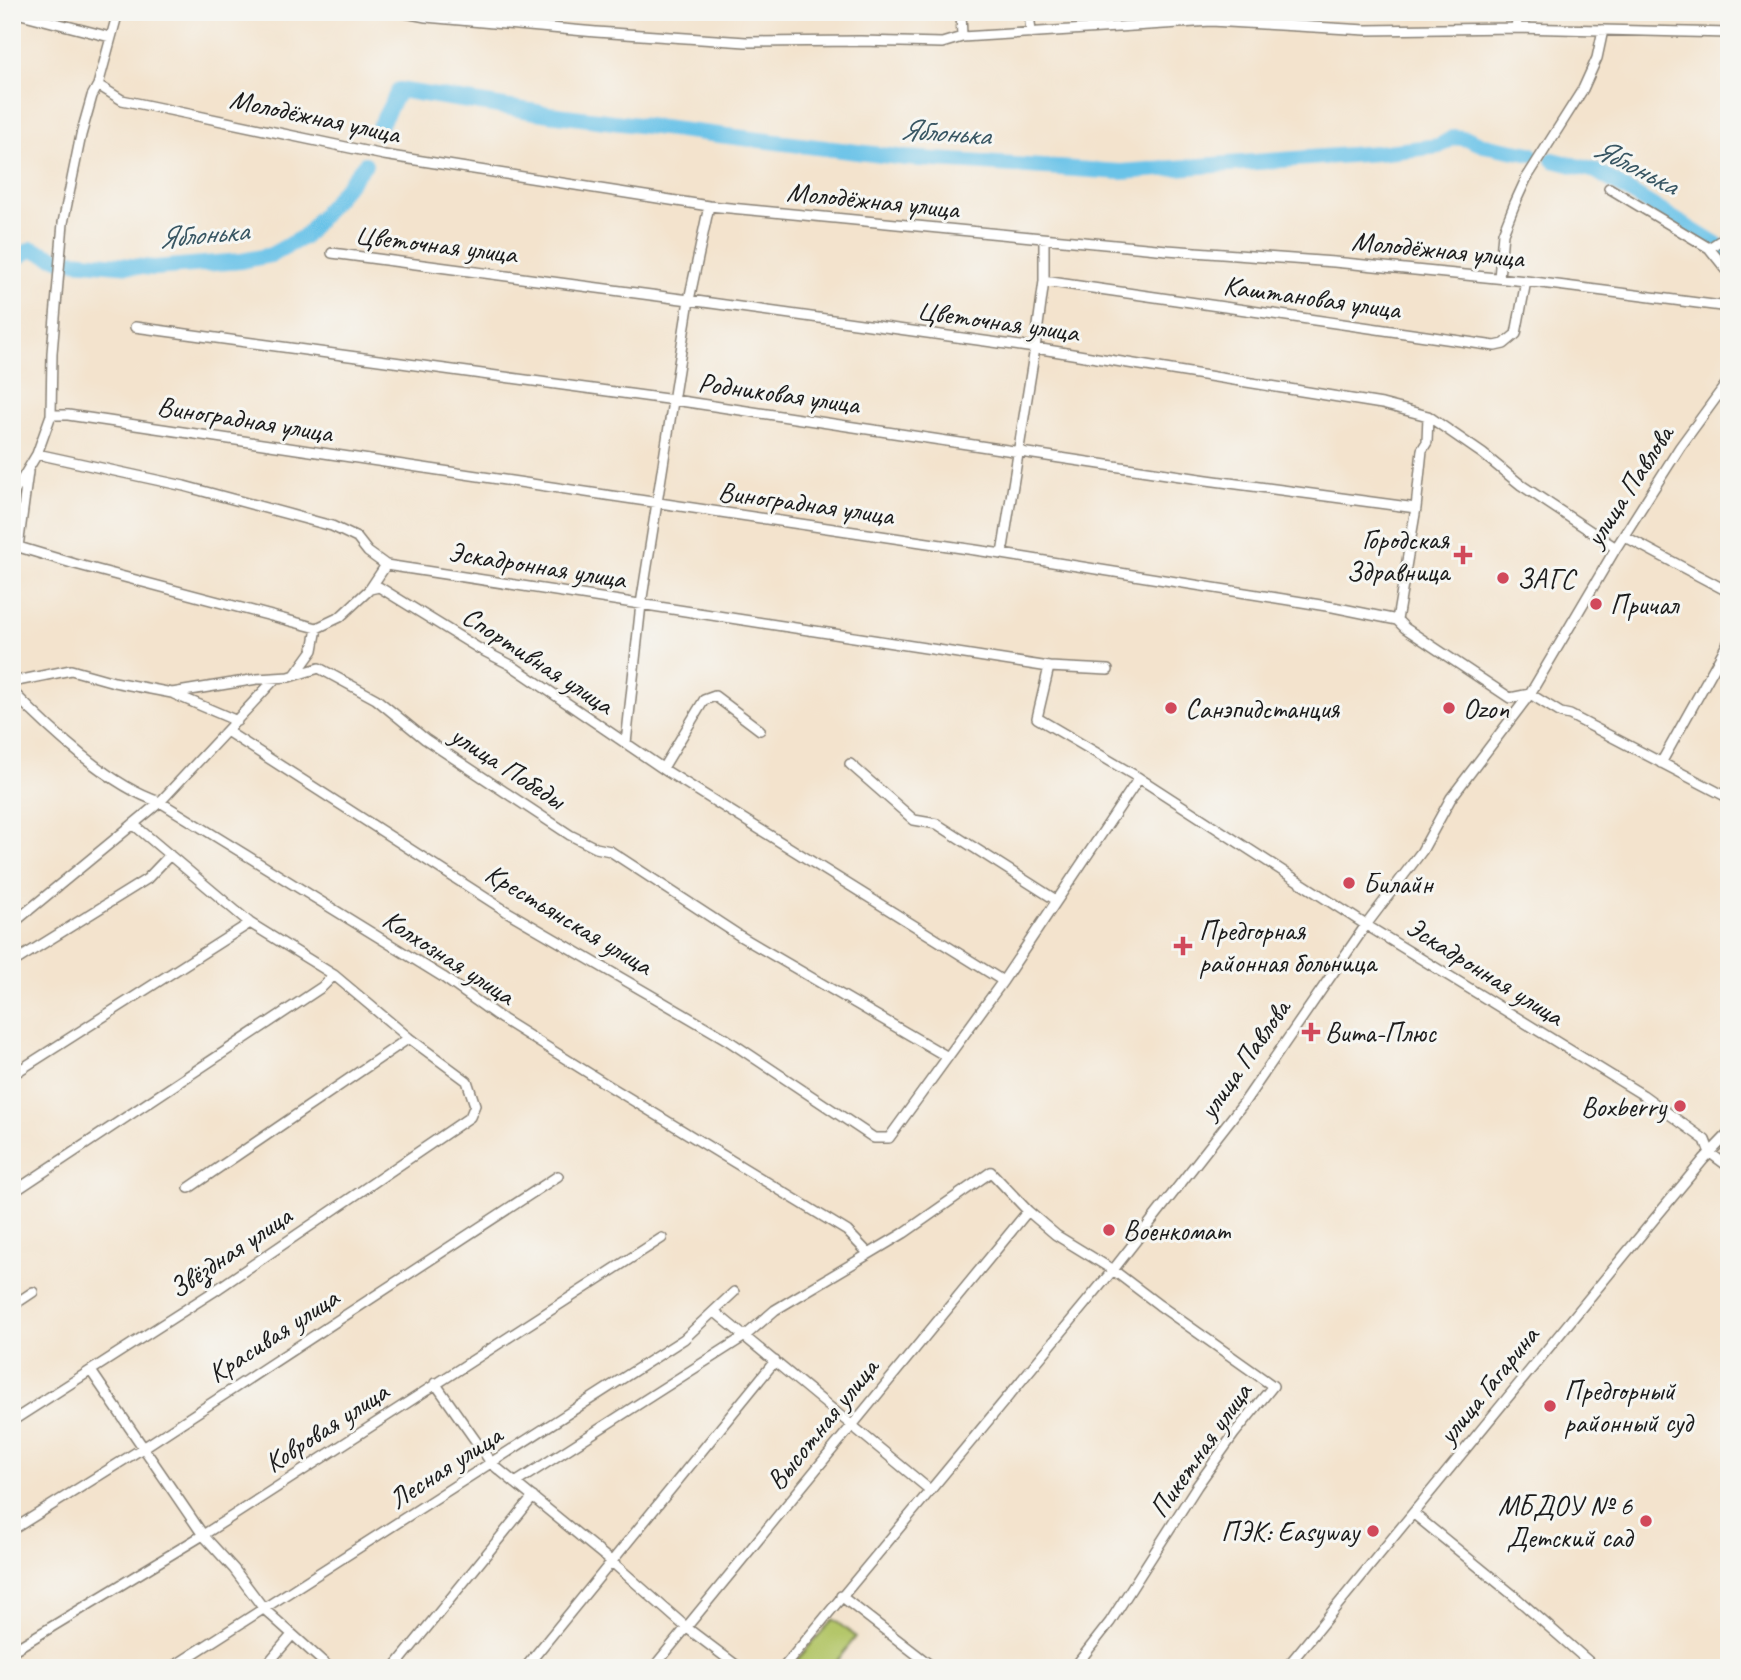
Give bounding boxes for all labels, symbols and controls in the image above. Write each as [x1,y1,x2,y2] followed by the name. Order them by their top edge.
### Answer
[227,81,405,151] street label: Молодёжная улица
[899,110,994,154] water label: Яблонька
[1587,129,1687,205] water label: Яблонька
[785,174,962,227] street label: Молодёжная улица
[156,211,252,257] water label: Яблонька
[353,217,521,272] street label: Цветочная улица
[1350,223,1527,276] street label: Молодёжная улица
[1221,267,1404,327] street label: Каштановая улица
[915,292,1083,350] street label: Цветочная улица
[696,364,863,422] street label: Родниковая улица
[155,388,337,450] street label: Виноградная улица
[1576,417,1682,555] street label: улица Павлова
[716,473,898,533] street label: Виноградная улица
[1346,522,1452,589] place label: Городская Здравница
[446,534,630,597] street label: Эскадронная улица
[1455,547,1471,563] marker: Городская Здравница
[1517,561,1578,596] place label: ЗАГС
[1495,570,1511,586] marker: ЗАГС
[1610,587,1680,622] place label: Причал
[1588,596,1604,612] marker: Причал
[456,598,622,723] street label: Спортивная улица
[1185,691,1340,726] place label: Санэпидстанция
[1463,691,1509,726] place label: Ozon
[1163,700,1179,716] marker: Санэпидстанция
[1441,700,1457,716] marker: Ozon
[443,716,574,818] street label: улица Победы
[479,855,661,984] street label: Крестьянская улица
[1363,866,1434,901] place label: Билайн
[1341,875,1357,891] marker: Билайн
[376,901,523,1014] street label: Колхозная улица
[1400,909,1572,1034] street label: Эскадронная улица
[1199,913,1378,980] place label: Предгорная районная больница
[1173,936,1193,956] marker: Предгорная районная больница
[1189,991,1299,1127] street label: улица Павлова
[1325,1015,1437,1050] place label: Вита-Плюс
[1303,1024,1319,1040] marker: Вита-Плюс
[1581,1089,1668,1124] place label: Boxberry
[1672,1098,1688,1114] marker: Boxberry
[162,1197,300,1307] street label: Звёздная улица
[1123,1213,1231,1248] place label: Военкомат
[1101,1222,1117,1238] marker: Военкомат
[201,1279,346,1390] street label: Красивая улица
[1429,1318,1547,1453] street label: улица Гагарина
[758,1349,887,1497] street label: Высотная улица
[257,1373,396,1480] street label: Ковровая улица
[1564,1373,1695,1440] place label: Предгорный районный суд
[1141,1375,1260,1524] street label: Пикетная улица
[1542,1398,1558,1414] marker: Предгорный районный суд
[382,1416,510,1517] street label: Лесная улица
[1498,1488,1635,1555] place label: МБДОУ № 6 Детский сад
[1638,1513,1654,1529] marker: МБДОУ № 6 Детский сад
[1221,1514,1361,1549] place label: ПЭК: Easyway
[1365,1523,1381,1539] marker: ПЭК: Easyway

